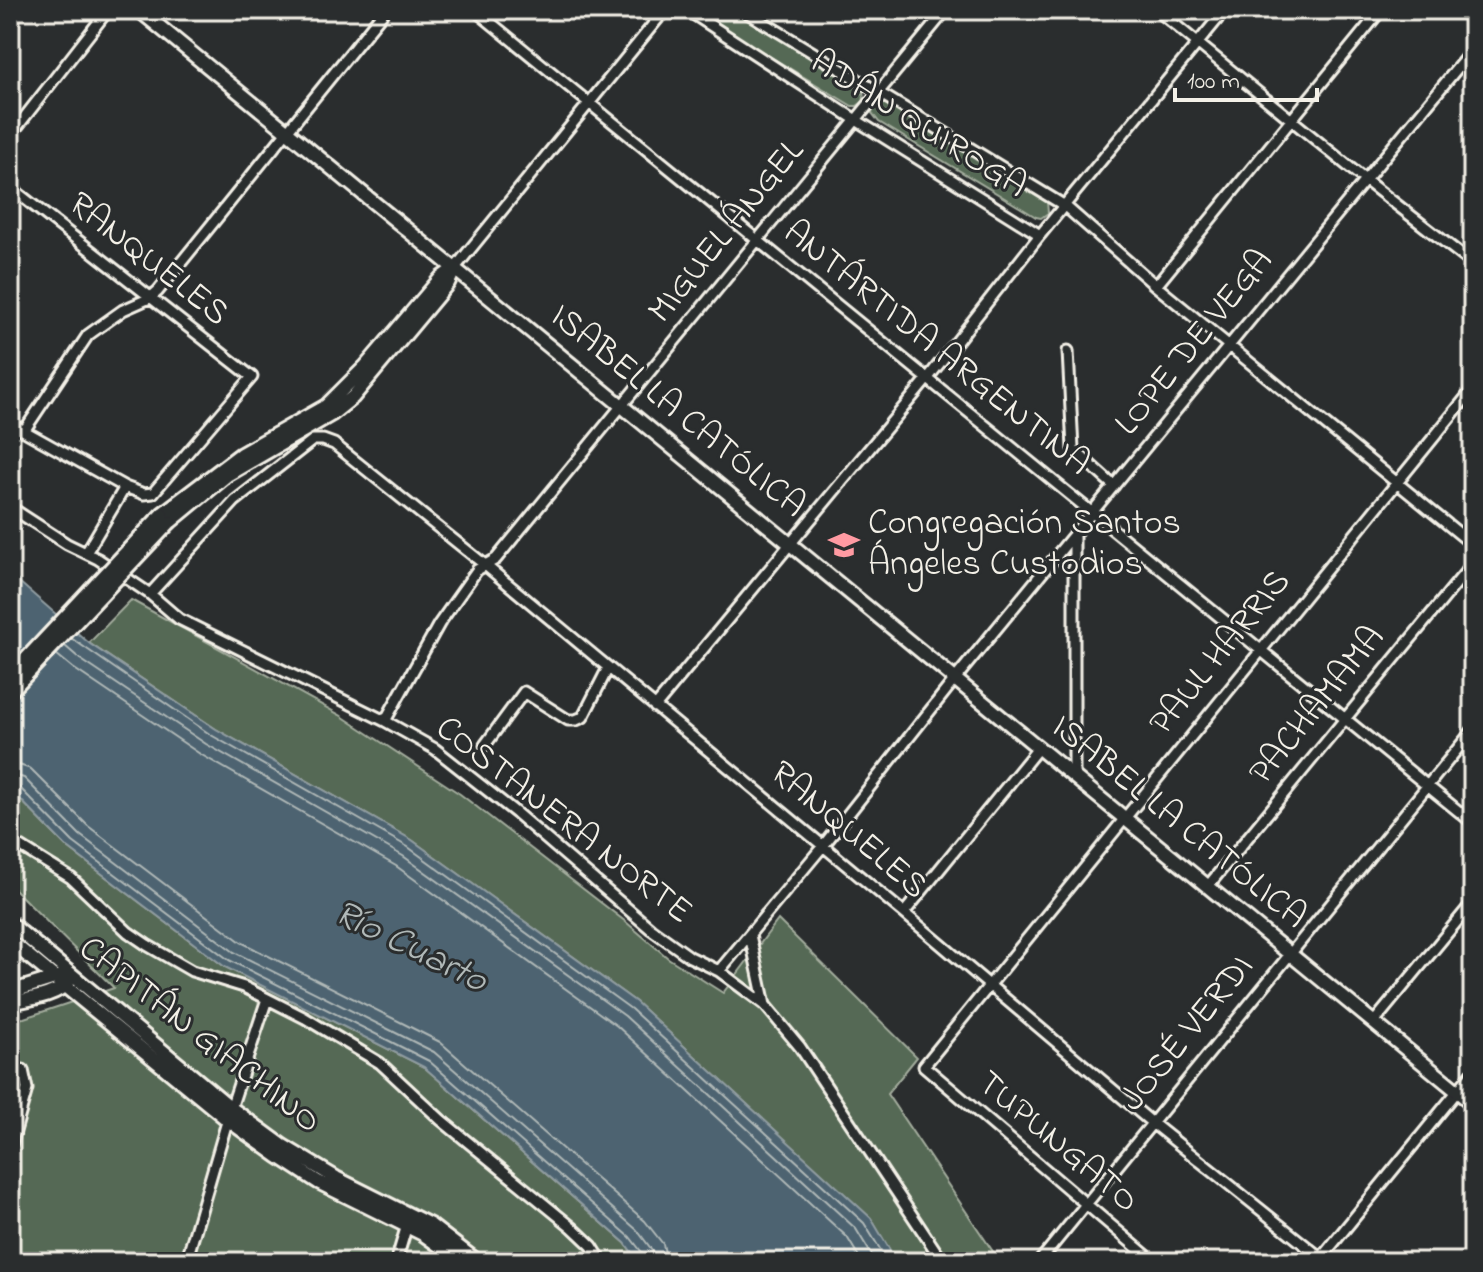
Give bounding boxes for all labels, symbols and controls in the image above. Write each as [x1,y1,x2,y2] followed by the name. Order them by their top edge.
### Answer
[799,37,1037,213] street label: ADÁN QUIROGA
[1175,52,1317,102] scale bar
[1187,65,1240,100] text: 100 m
[636,128,818,336] street label: MIGUEL ÁNGEL
[56,180,240,340] street label: RANQUELES
[771,208,1101,490] street label: ANTÁRTIDA ARGENTINA
[1103,238,1287,448] street label: LOPE DE VEGA
[537,292,817,532] street label: ISABEL LA CATÓLICA
[868,498,1181,592] place label: Congregación Santos Ángeles Custodios
[827,528,861,562] school or university icon: Congregación Santos Ángeles Custodios
[1137,558,1305,748] street label: PAUL HARRIS
[1237,615,1399,797] street label: PACHAMAMA
[1038,703,1318,943] street label: ISABEL LA CATÓLICA
[423,704,703,938] street label: COSTANERA NORTE
[757,749,939,913] street label: RANQUELES
[324,887,497,1010] water label: Río Cuarto
[66,924,332,1148] street label: CAPITÁN GIACHINO
[1108,944,1268,1124] street label: JOSÉ VERDI
[964,1059,1150,1227] street label: TUPUNGATO

